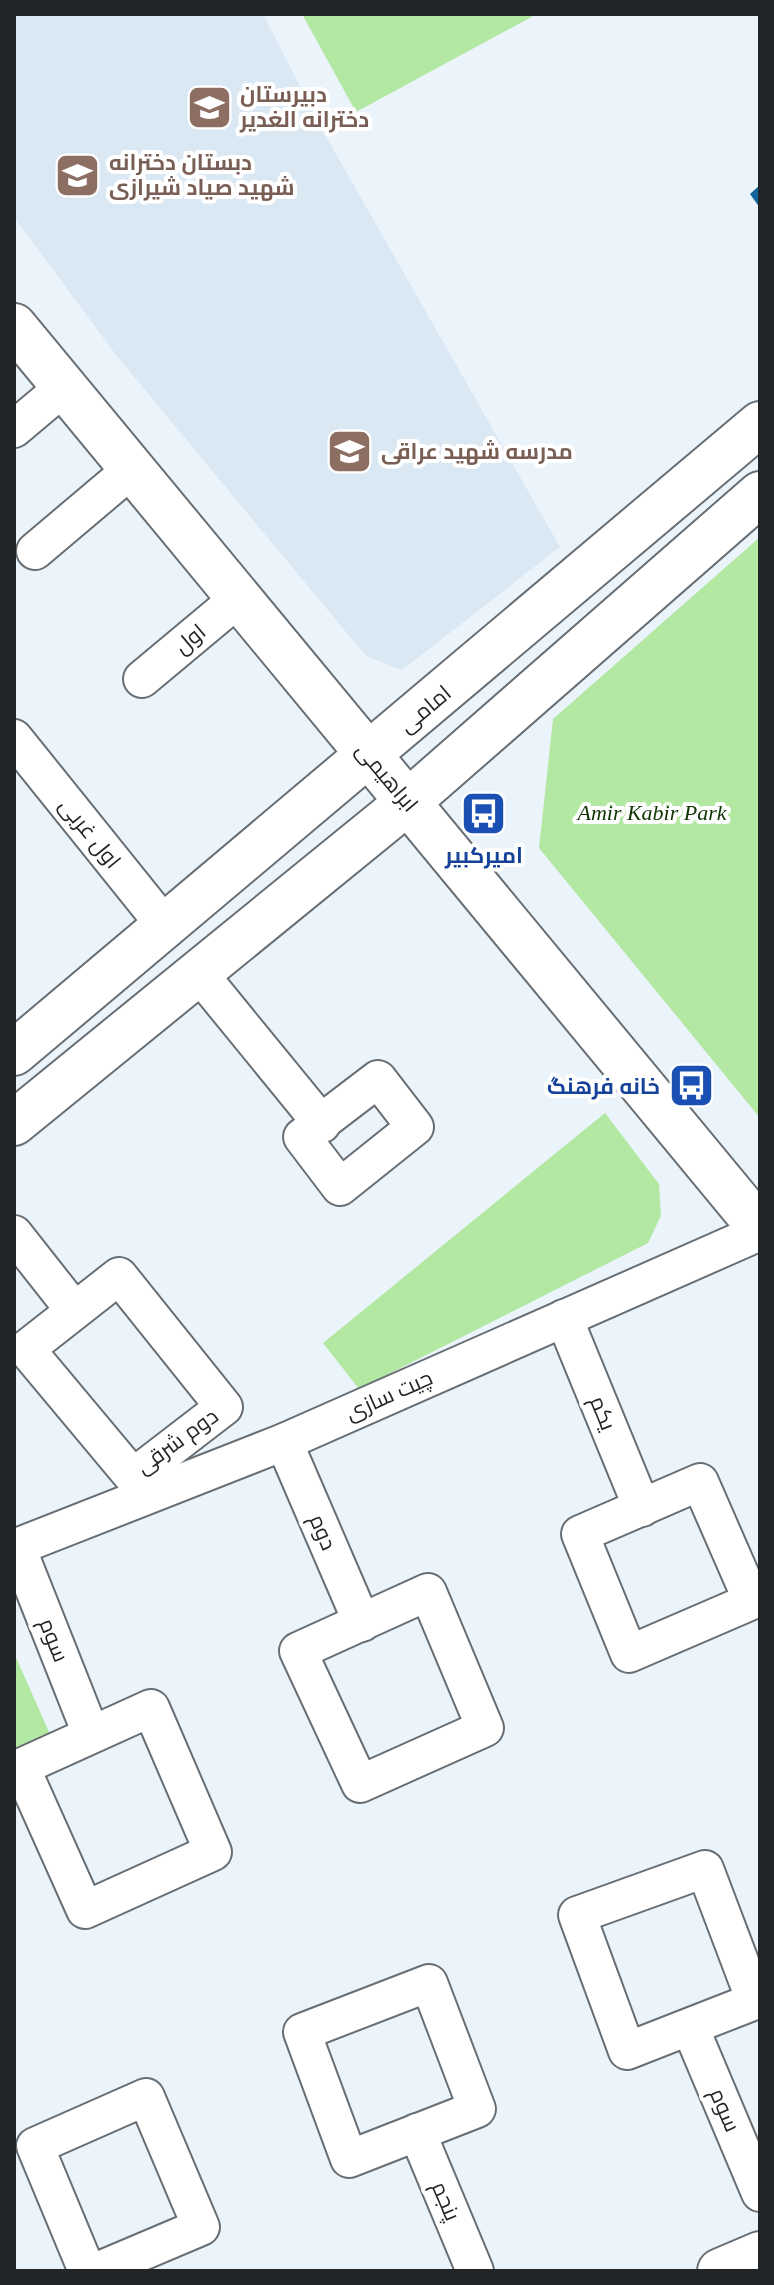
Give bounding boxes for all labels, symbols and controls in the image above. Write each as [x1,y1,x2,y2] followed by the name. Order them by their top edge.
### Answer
[239,82,369,133] place label: دبیرستان دخترانه الغدیر
[185,83,233,131] school or university icon: دبیرستان دخترانه الغدیر
[109,150,295,201] place label: دبستان دخترانه شهید صیاد شیرازی
[54,151,102,199] school or university icon: دبستان دخترانه شهید صیاد شیرازی
[326,427,374,475] school or university icon: مدرسه شهید عراقی
[381,439,573,465] place label: مدرسه شهید عراقی
[169,619,211,659] street label: اول
[394,680,457,739] street label: امامی
[350,737,423,817] street label: ابراهیمی
[460,790,508,838] bus stop icon: امیرکبیر
[53,793,126,874] street label: اول غربی
[575,800,728,825] park label: Amir Kabir Park
[444,843,523,869] place label: امیرکبیر
[667,1062,715,1110] bus stop icon: خانه فرهنگ
[547,1074,660,1100] place label: خانه فرهنگ
[342,1365,437,1427] street label: چیت سازی
[582,1392,621,1435] street label: یکم
[131,1403,224,1481] street label: دوم شرقی
[302,1510,342,1555] street label: دوم
[31,1615,74,1667] street label: سوم
[702,2085,745,2137] street label: سوم
[424,2178,465,2226] street label: پنجم

